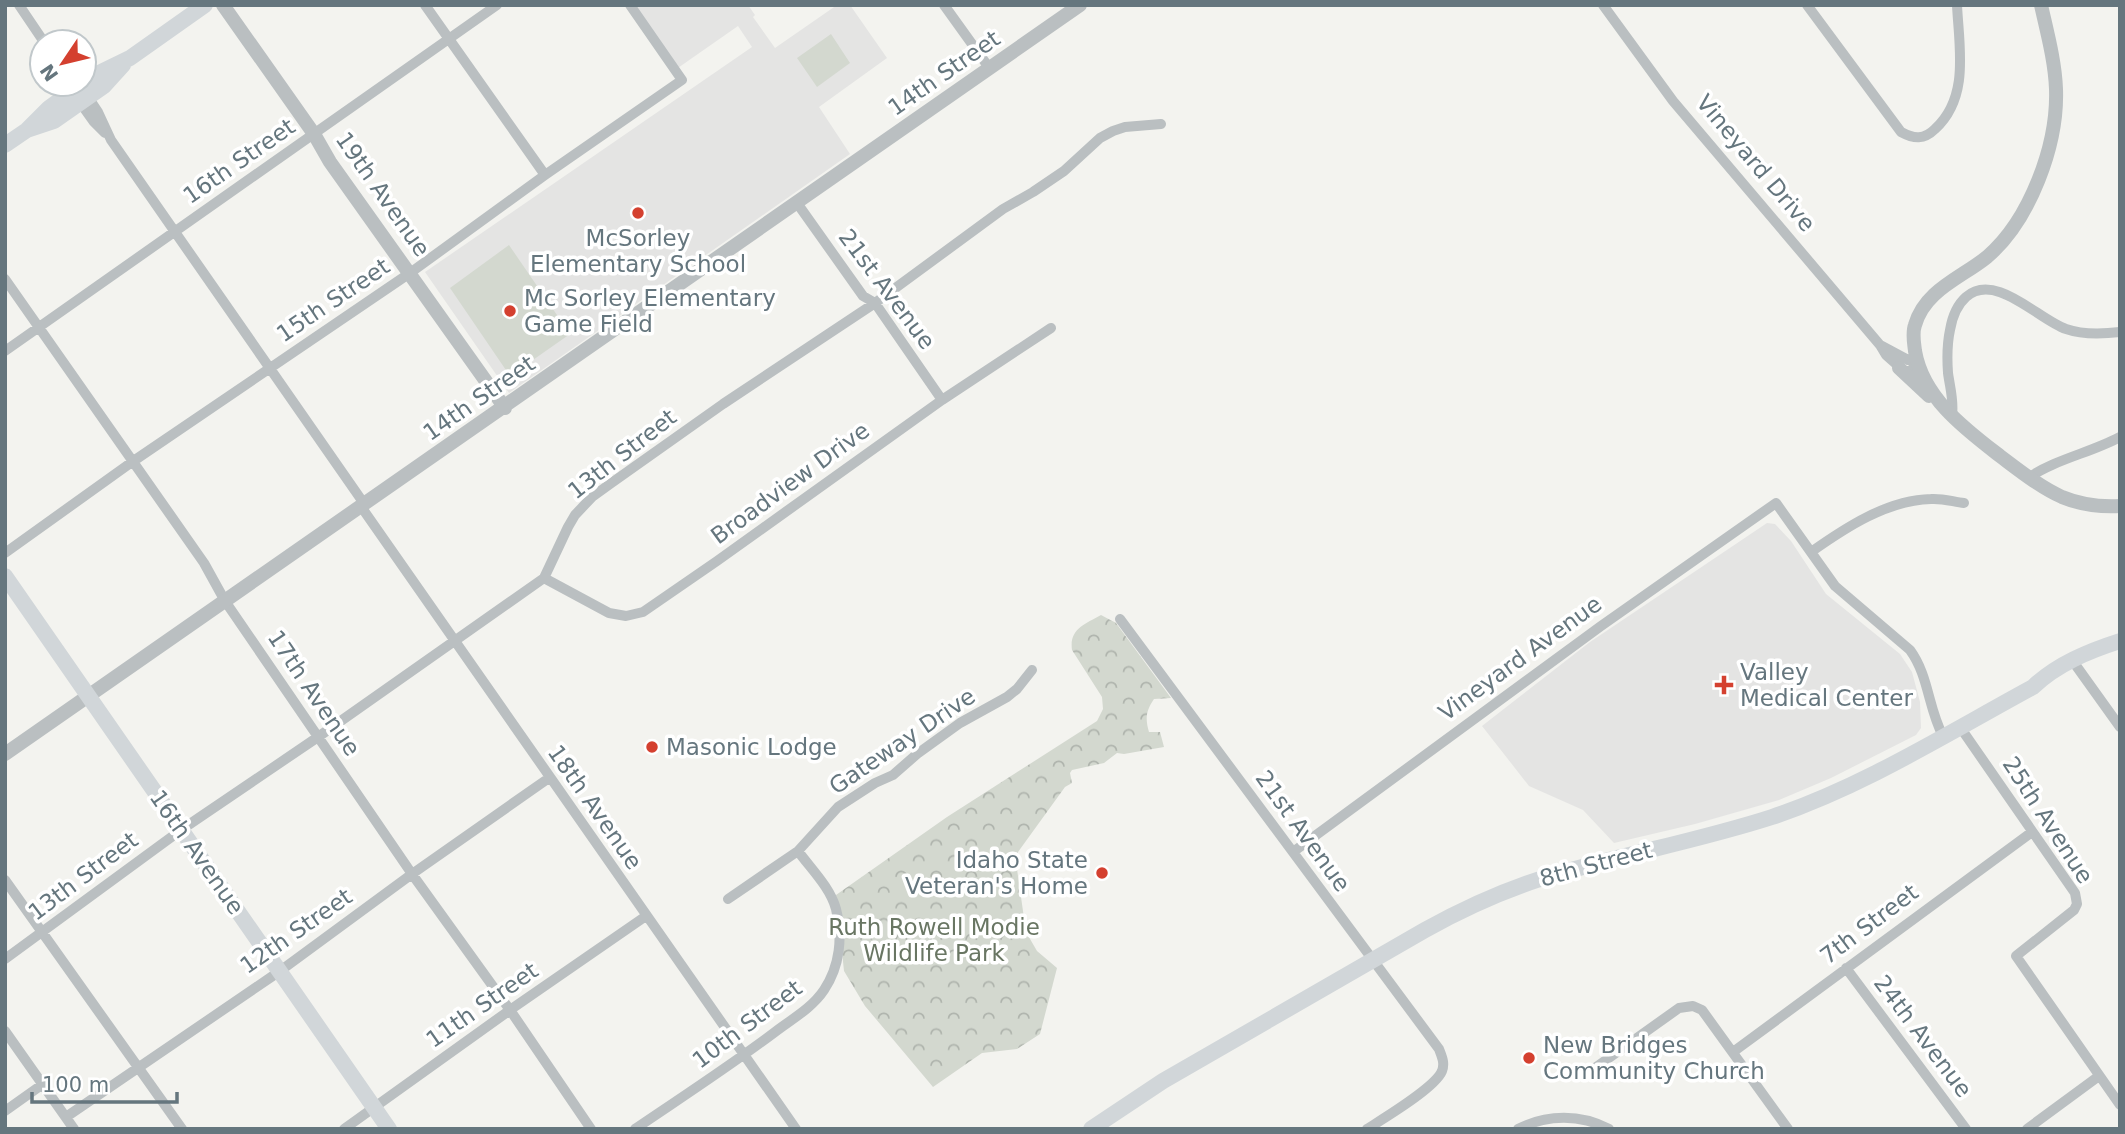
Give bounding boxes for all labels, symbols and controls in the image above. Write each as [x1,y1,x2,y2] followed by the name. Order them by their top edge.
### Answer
[883,25,1005,121] street label: 14th Street
[28,28,98,98] north arrow
[36,60,63,86] text: N
[1691,89,1821,237] street label: Vineyard Drive
[178,113,300,209] street label: 16th Street
[331,127,435,261] street label: 19th Avenue
[630,205,646,221] marker: McSorley Elementary School
[834,224,940,354] street label: 21st Avenue
[530,225,746,277] place label: McSorley Elementary School
[272,253,394,347] street label: 15th Street
[524,285,776,337] place label: Mc Sorley Elementary Game Field
[502,303,518,319] marker: Mc Sorley Elementary Game Field
[418,350,540,446] street label: 14th Street
[563,404,681,504] street label: 13th Street
[706,417,874,549] street label: Broadview Drive
[1434,590,1606,726] street label: Vineyard Avenue
[263,625,365,761] street label: 17th Avenue
[1740,659,1913,711] place label: Valley Medical Center
[1714,675,1734,695] marker: Valley Medical Center
[824,683,980,799] street label: Gateway Drive
[666,734,837,760] place label: Masonic Lodge
[644,739,660,755] marker: Masonic Lodge
[543,740,647,874] street label: 18th Avenue
[1997,752,2099,888] street label: 25th Avenue
[1250,766,1356,896] street label: 21st Avenue
[145,785,249,919] street label: 16th Avenue
[23,826,143,926] street label: 13th Street
[1537,837,1655,891] street label: 8th Street
[905,847,1088,899] place label: Idaho State Veteran's Home
[1094,865,1110,881] marker: Idaho State Veteran's Home
[1815,879,1923,969] street label: 7th Street
[235,883,357,979] street label: 12th Street
[828,914,1040,966] park label: Ruth Rowell Modie Wildlife Park
[421,957,543,1053] street label: 11th Street
[1869,970,1977,1102] street label: 24th Avenue
[687,974,807,1074] street label: 10th Street
[1543,1032,1765,1084] place label: New Bridges Community Church
[1521,1050,1537,1066] marker: New Bridges Community Church
[32,1060,177,1104] scale bar
[42,1073,109,1097] text: 100 m

